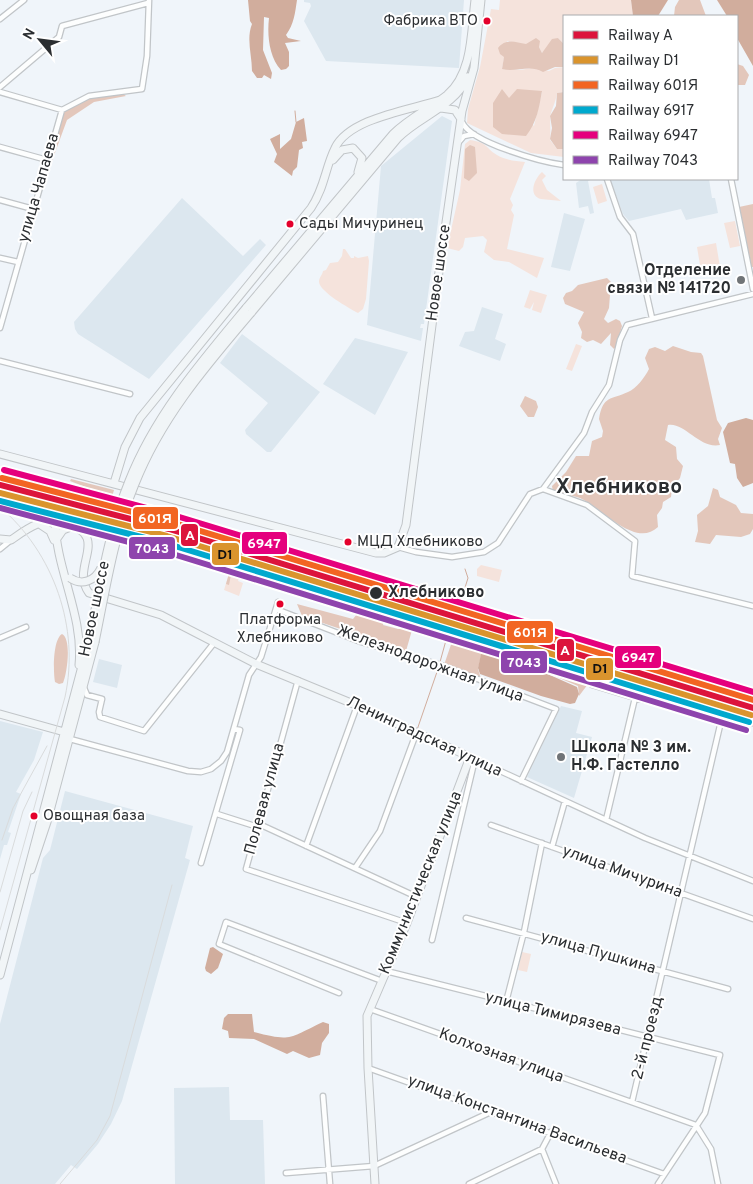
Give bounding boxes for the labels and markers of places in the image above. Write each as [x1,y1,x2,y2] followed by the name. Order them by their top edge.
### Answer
[383,12,478,31] place label: Фабрика ВТО
[482,16,492,26] marker: Фабрика ВТО
[299,215,423,234] place label: Сады Мичуринец
[285,219,295,229] marker: Сады Мичуринец
[607,261,731,299] place label: Отделение связи № 141720
[735,274,747,286] marker: Отделение связи № 141720
[357,533,483,552] place label: МЦД Хлебниково
[343,537,353,547] marker: МЦД Хлебниково
[388,583,484,603] place label: Хлебниково
[368,585,384,601] marker: Хлебниково
[275,599,285,609] marker: Платформа Хлебниково
[237,611,323,648] place label: Платформа Хлебниково
[571,738,691,776] place label: Школа № 3 им. Н.Ф. Гастелло
[555,751,567,763] marker: Школа № 3 им. Н.Ф. Гастелло
[43,807,145,826] place label: Овощная база
[29,811,39,821] marker: Овощная база

